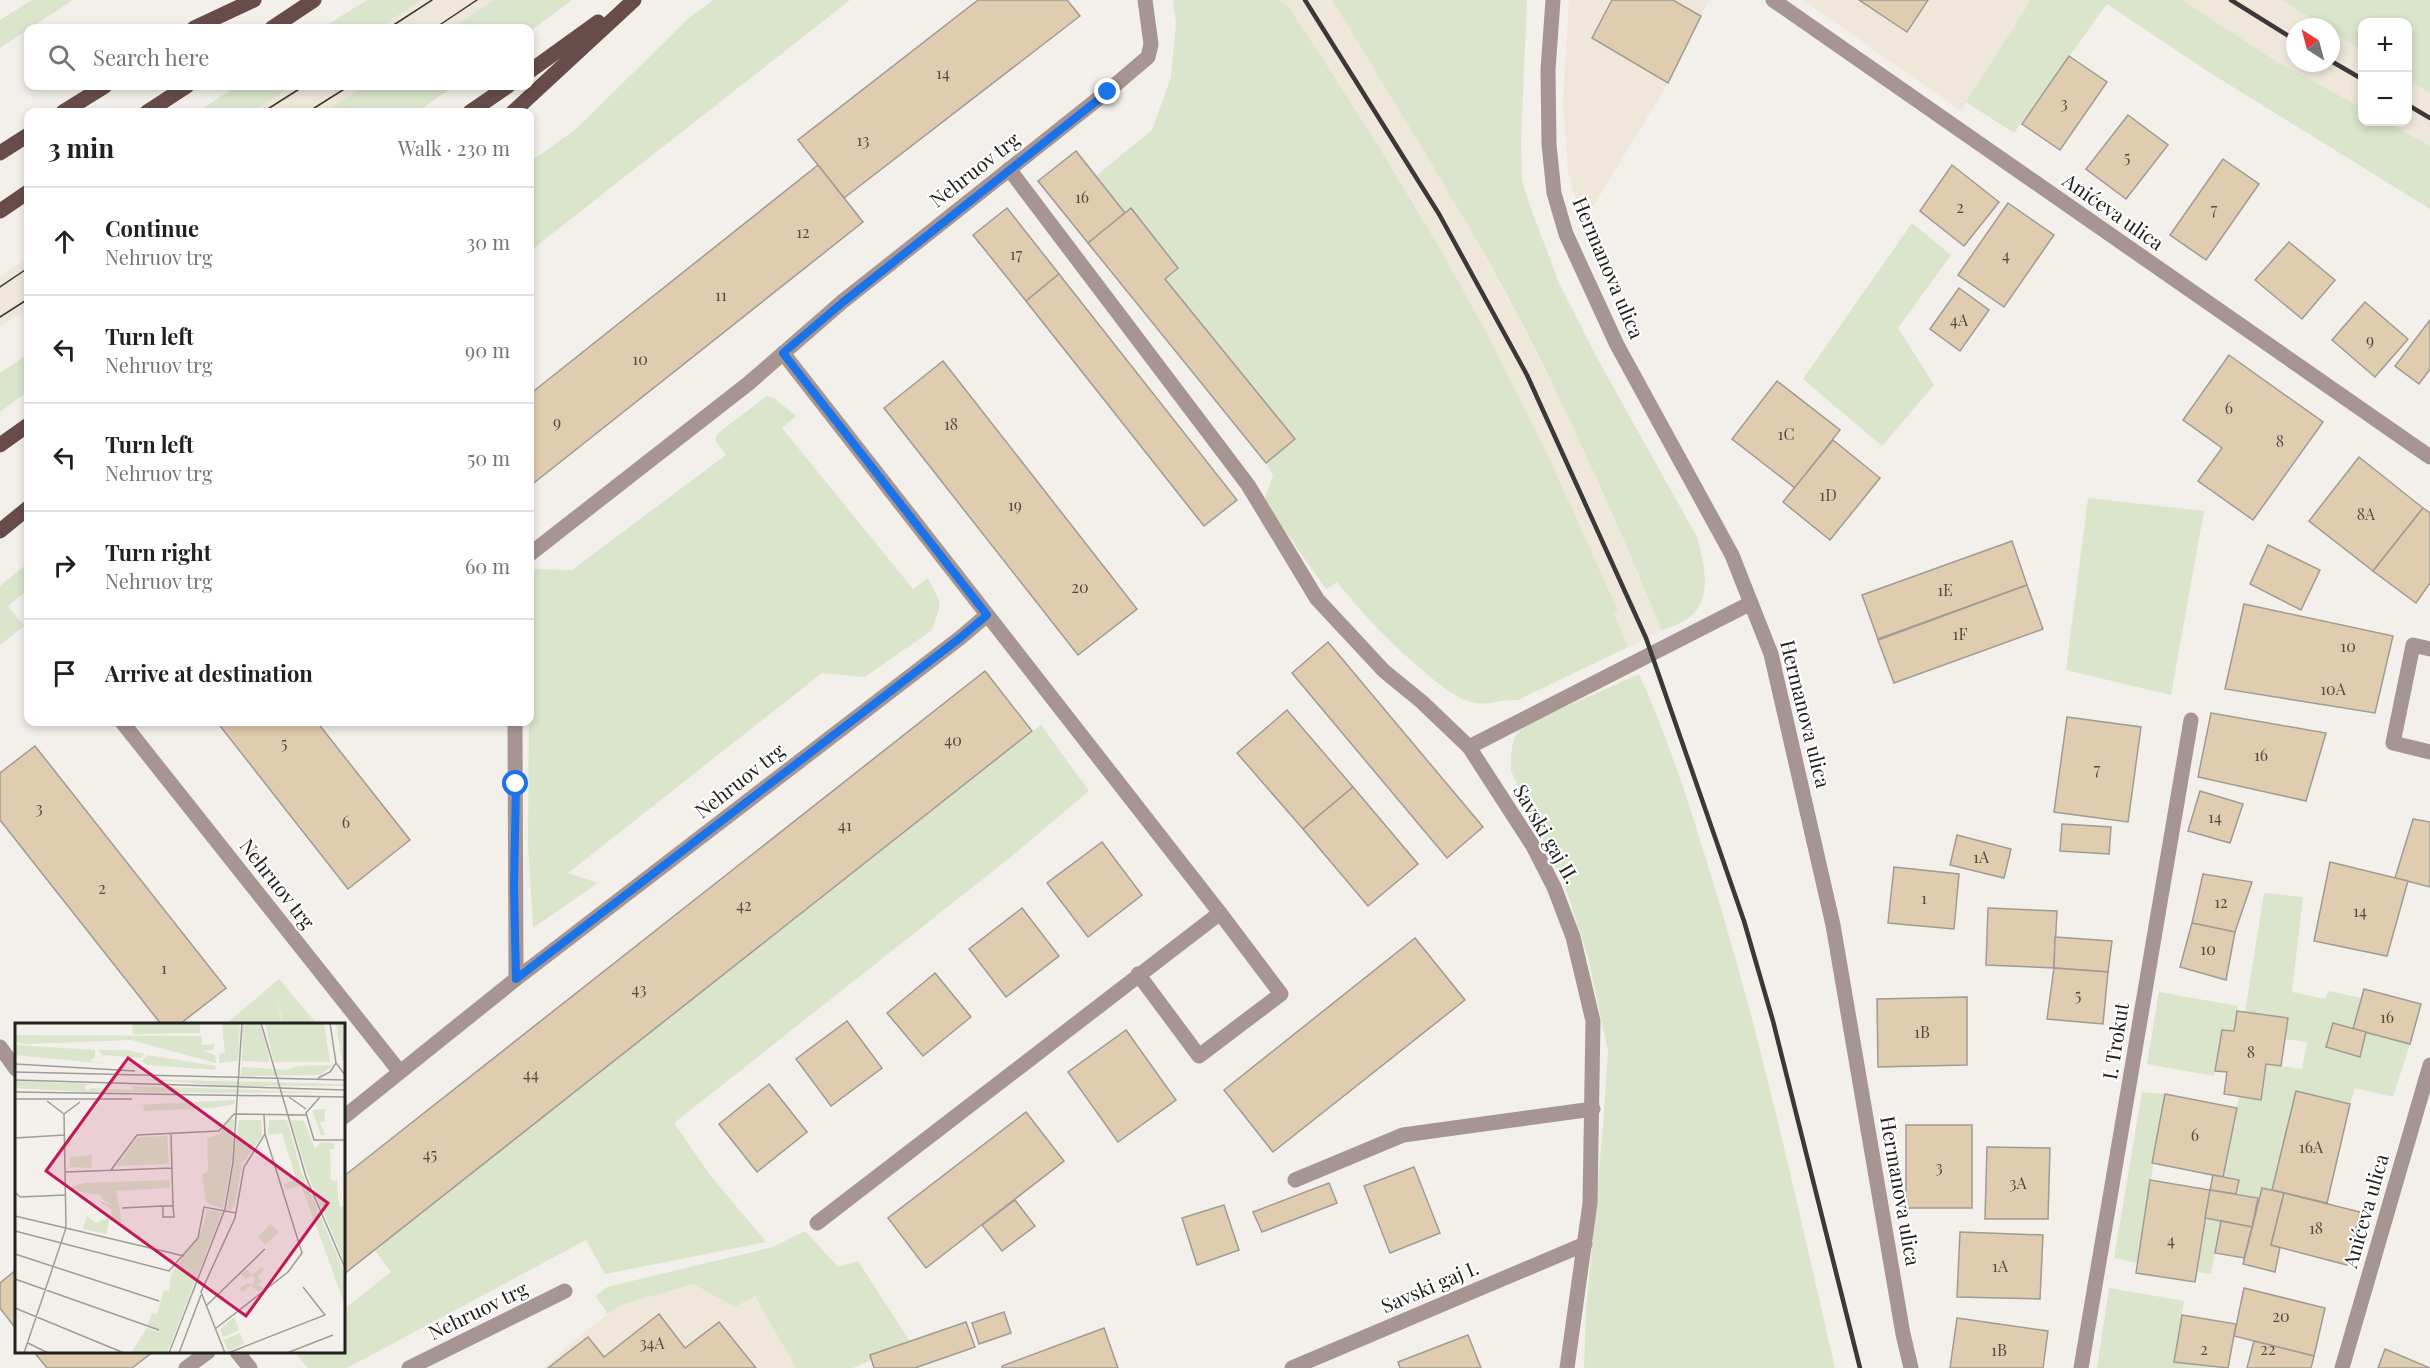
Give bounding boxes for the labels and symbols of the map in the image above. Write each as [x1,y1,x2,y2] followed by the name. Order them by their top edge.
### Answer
[2286,18,2340,72] north arrow
[936,62,950,83] house number: 14
[1094,78,1120,104] route end
[2060,92,2068,113] house number: 3
[923,125,1025,213] street label: Nehruov trg
[857,129,869,150] house number: 13
[2124,146,2130,167] house number: 5
[2057,165,2170,256] street label: Anićeva ulica
[1075,186,1089,207] house number: 16
[1567,192,1651,342] street label: Hermanova ulica
[1956,196,1964,217] house number: 2
[2211,198,2218,219] house number: 7
[796,221,810,242] house number: 12
[1010,243,1023,264] house number: 17
[2002,244,2010,265] house number: 4
[715,284,727,305] house number: 11
[1950,309,1969,330] house number: 4A
[2366,329,2374,350] house number: 9
[632,348,648,369] house number: 10
[2225,397,2233,418] house number: 6
[553,411,561,432] house number: 9
[944,413,958,434] house number: 18
[1778,423,1794,444] house number: 1C
[2276,430,2284,451] house number: 8
[1819,484,1837,505] house number: 1D
[1008,494,1022,515] house number: 19
[2357,503,2376,524] house number: 8A
[1071,576,1089,597] house number: 20
[1937,579,1953,600] house number: 1E
[1952,623,1968,644] house number: 1F
[2340,635,2356,656] house number: 10
[1775,637,1838,790] street label: Hermanova ulica
[2320,678,2347,699] house number: 10A
[944,729,962,750] house number: 40
[281,732,287,753] house number: 5
[688,736,790,824] street label: Nehruov trg
[2254,744,2268,765] house number: 16
[2094,758,2101,779] house number: 7
[502,770,528,796] route start
[1508,779,1587,888] street label: Savski gaj II.
[35,797,43,818] house number: 3
[2208,806,2222,827] house number: 14
[342,811,350,832] house number: 6
[838,814,852,835] house number: 41
[234,832,322,934] street label: Nehruov trg
[1973,846,1990,867] house number: 1A
[98,877,106,898] house number: 2
[1921,887,1927,908] house number: 1
[2214,891,2228,912] house number: 12
[736,894,752,915] house number: 42
[2353,900,2367,921] house number: 14
[2200,938,2216,959] house number: 10
[161,957,167,978] house number: 1
[632,978,646,999] house number: 43
[2075,984,2081,1005] house number: 5
[2095,999,2134,1081] street label: I. Trokut
[2380,1006,2394,1027] house number: 16
[1914,1021,1930,1042] house number: 1B
[15,1023,345,1353] inset map
[2247,1041,2255,1062] house number: 8
[523,1063,539,1084] house number: 44
[1875,1114,1928,1268] street label: Hermanova ulica
[2191,1124,2199,1145] house number: 6
[2299,1136,2324,1157] house number: 16A
[423,1143,437,1164] house number: 45
[2335,1150,2394,1272] street label: Anićeva ulica
[1935,1156,1943,1177] house number: 3
[2009,1172,2028,1193] house number: 3A
[2309,1217,2323,1238] house number: 18
[2167,1229,2175,1250] house number: 4
[1376,1253,1482,1318] street label: Savski gaj I.
[1992,1255,2009,1276] house number: 1A
[423,1274,532,1345] street label: Nehruov trg
[2272,1305,2290,1326] house number: 20
[639,1332,666,1353] house number: 34A
[2200,1338,2208,1359] house number: 2
[2260,1338,2276,1359] house number: 22
[1991,1339,2007,1360] house number: 1B

